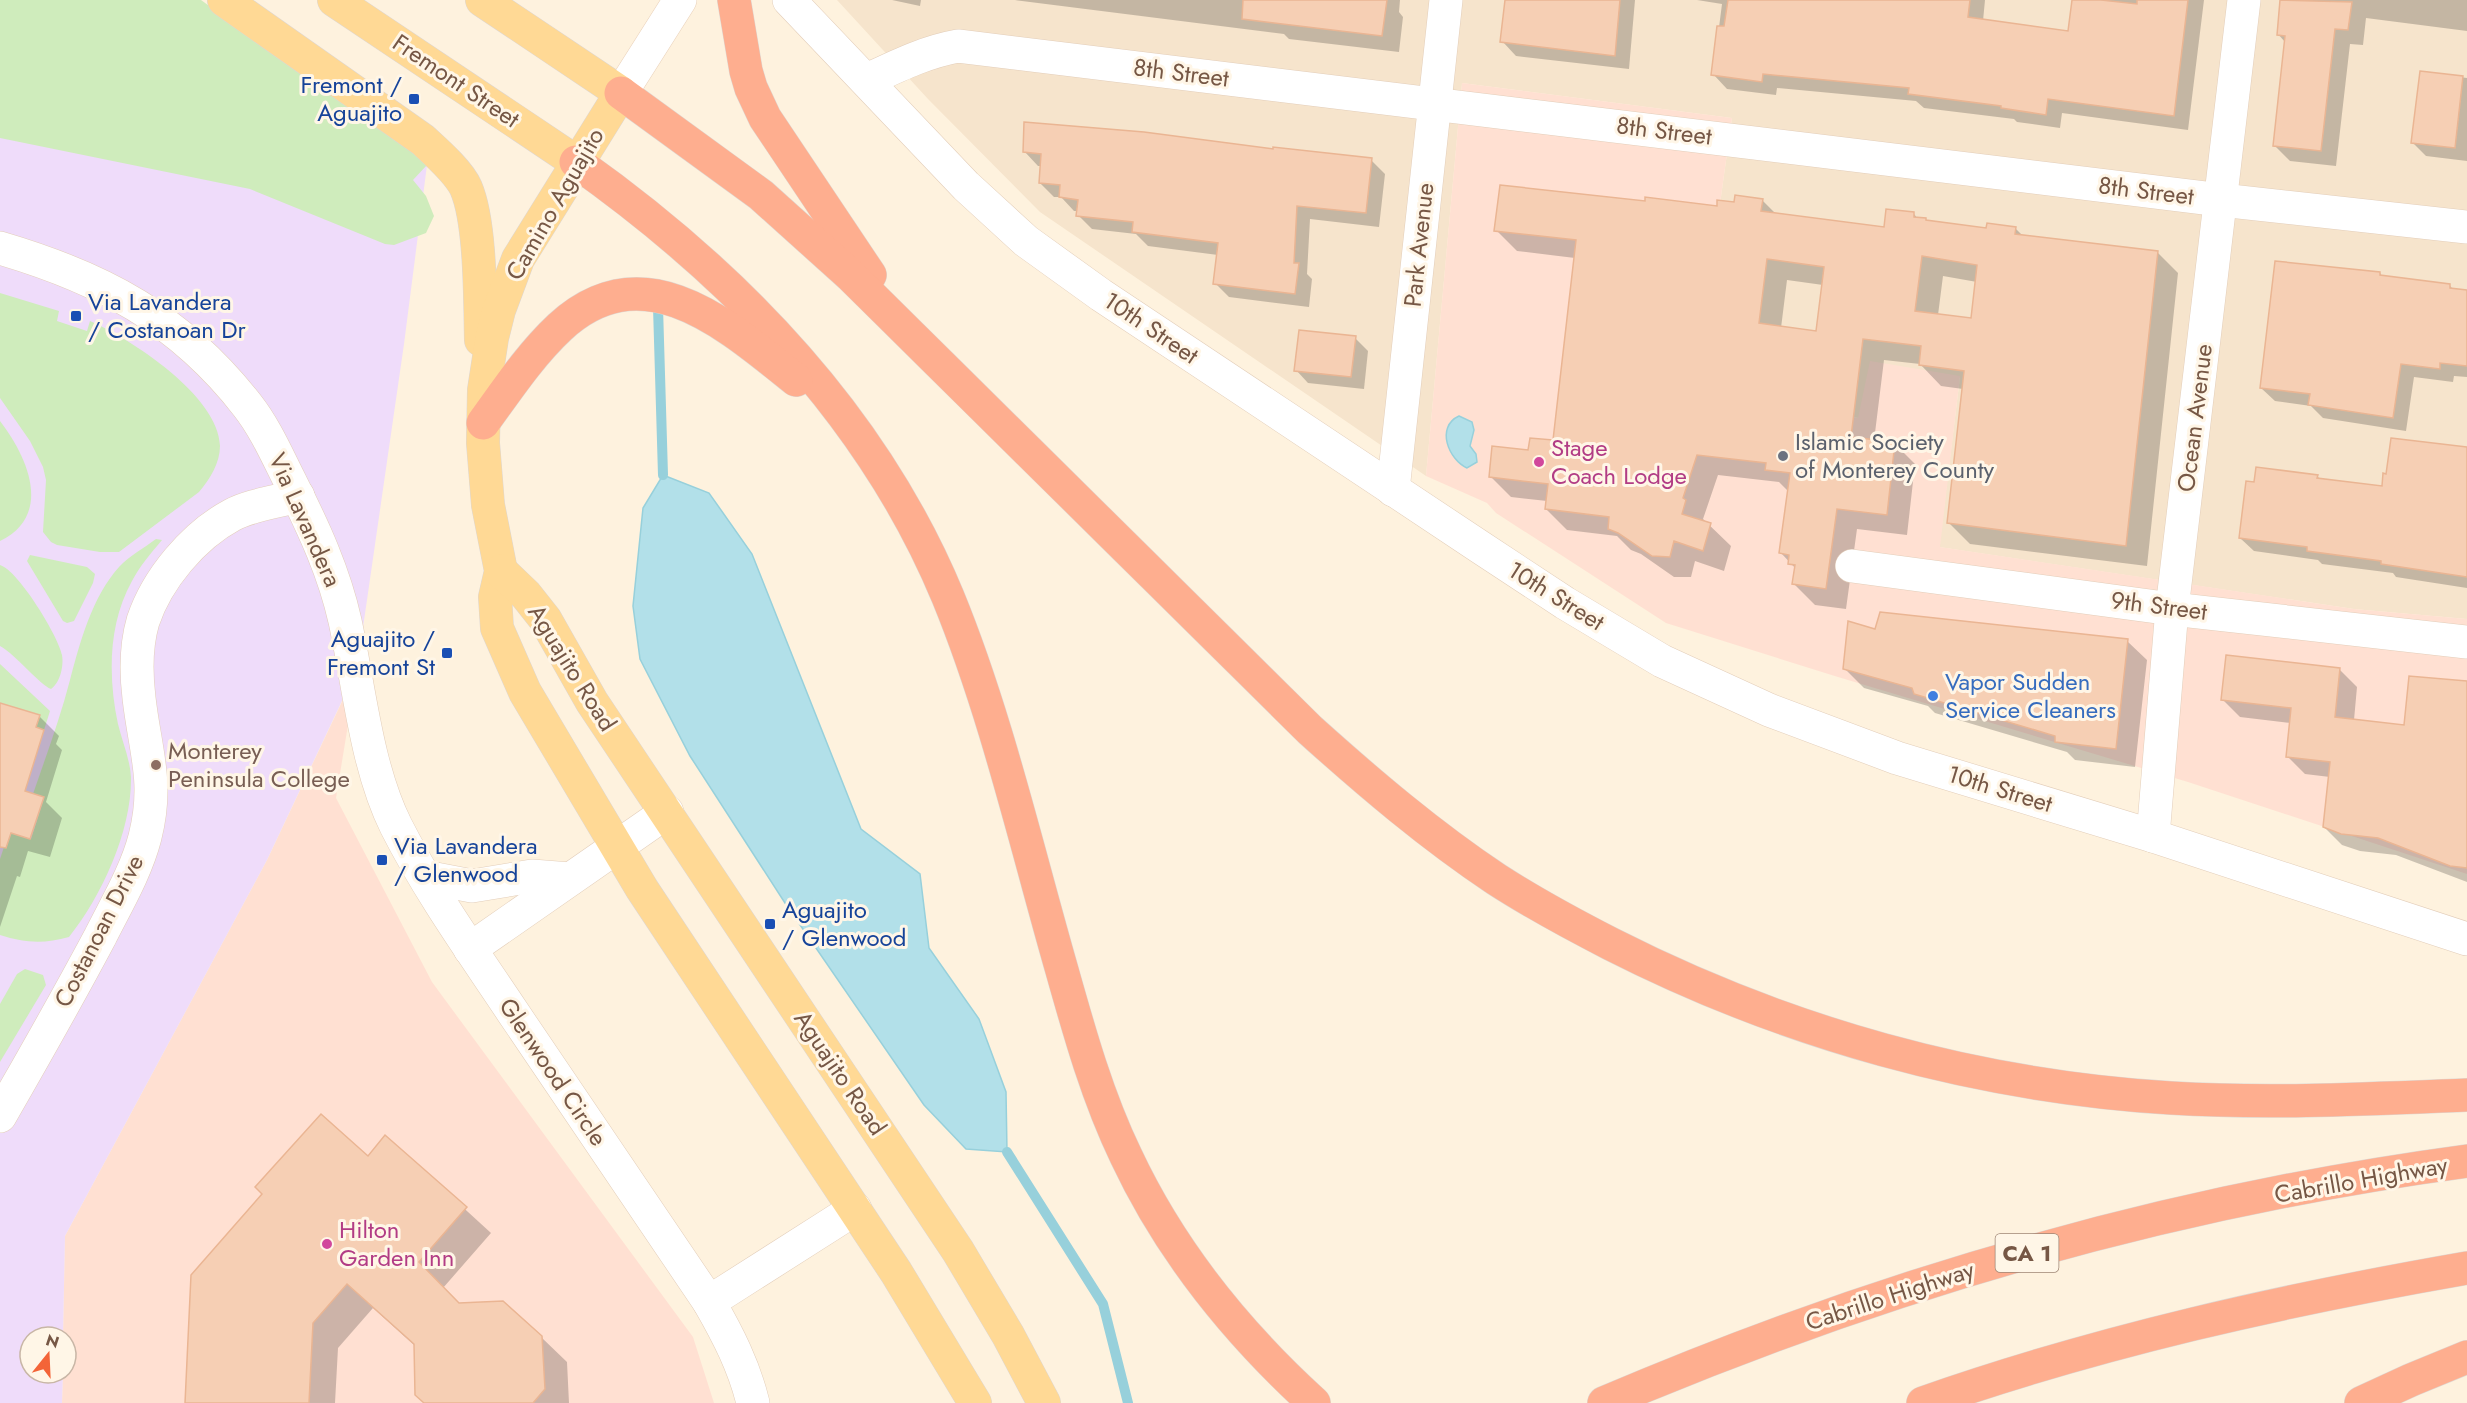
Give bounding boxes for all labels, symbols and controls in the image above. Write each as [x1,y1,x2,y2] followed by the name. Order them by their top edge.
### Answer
[386,25,527,136] street label: Fremont Street
[1131,49,1231,96] street label: 8th Street
[301,67,402,130] place label: Fremont / Aguajito
[407,92,421,106] marker: Fremont / Aguajito
[1614,107,1714,154] street label: 8th Street
[497,121,612,286] street label: Camino Aguajito
[2096,167,2196,214] street label: 8th Street
[1395,181,1442,309] street label: Park Avenue
[1097,283,1206,372] street label: 10th Street
[88,284,246,347] place label: Via Lavandera / Costanoan Dr
[69,309,83,323] marker: Via Lavandera / Costanoan Dr
[2168,342,2221,494] street label: Ocean Avenue
[1795,424,1995,487] place label: Islamic Society of Monterey County
[1551,430,1687,493] place label: Stage Coach Lodge
[260,447,351,592] street label: Via Lavandera
[1776,449,1790,463] marker: Islamic Society of Monterey County
[1532,455,1546,469] marker: Stage Coach Lodge
[1501,552,1612,639] street label: 10th Street
[2109,582,2209,629] street label: 9th Street
[519,598,625,738] street label: Aguajito Road
[327,621,435,684] place label: Aguajito / Fremont St
[440,646,454,660] marker: Aguajito / Fremont St
[1945,664,2116,727] place label: Vapor Sudden Service Cleaners
[1926,689,1940,703] marker: Vapor Sudden Service Cleaners
[168,733,350,796] place label: Monterey Peninsula College
[1943,756,2057,821] street label: 10th Street
[149,758,163,772] marker: Monterey Peninsula College
[394,828,538,891] place label: Via Lavandera / Glenwood
[45,848,152,1013] street label: Costanoan Drive
[375,853,389,867] marker: Via Lavandera / Glenwood
[782,892,906,955] place label: Aguajito / Glenwood
[763,917,777,931] marker: Aguajito / Glenwood
[491,991,616,1153] street label: Glenwood Circle
[786,1003,895,1142] street label: Aguajito Road
[2272,1147,2451,1212] street label: Cabrillo Highway
[339,1212,454,1275] place label: Hilton Garden Inn
[1996,1234,2058,1272] road number: CA 1
[320,1237,334,1251] marker: Hilton Garden Inn
[1801,1252,1979,1339] street label: Cabrillo Highway
[18,1325,78,1385] north arrow
[43,1328,62,1354] text: N

